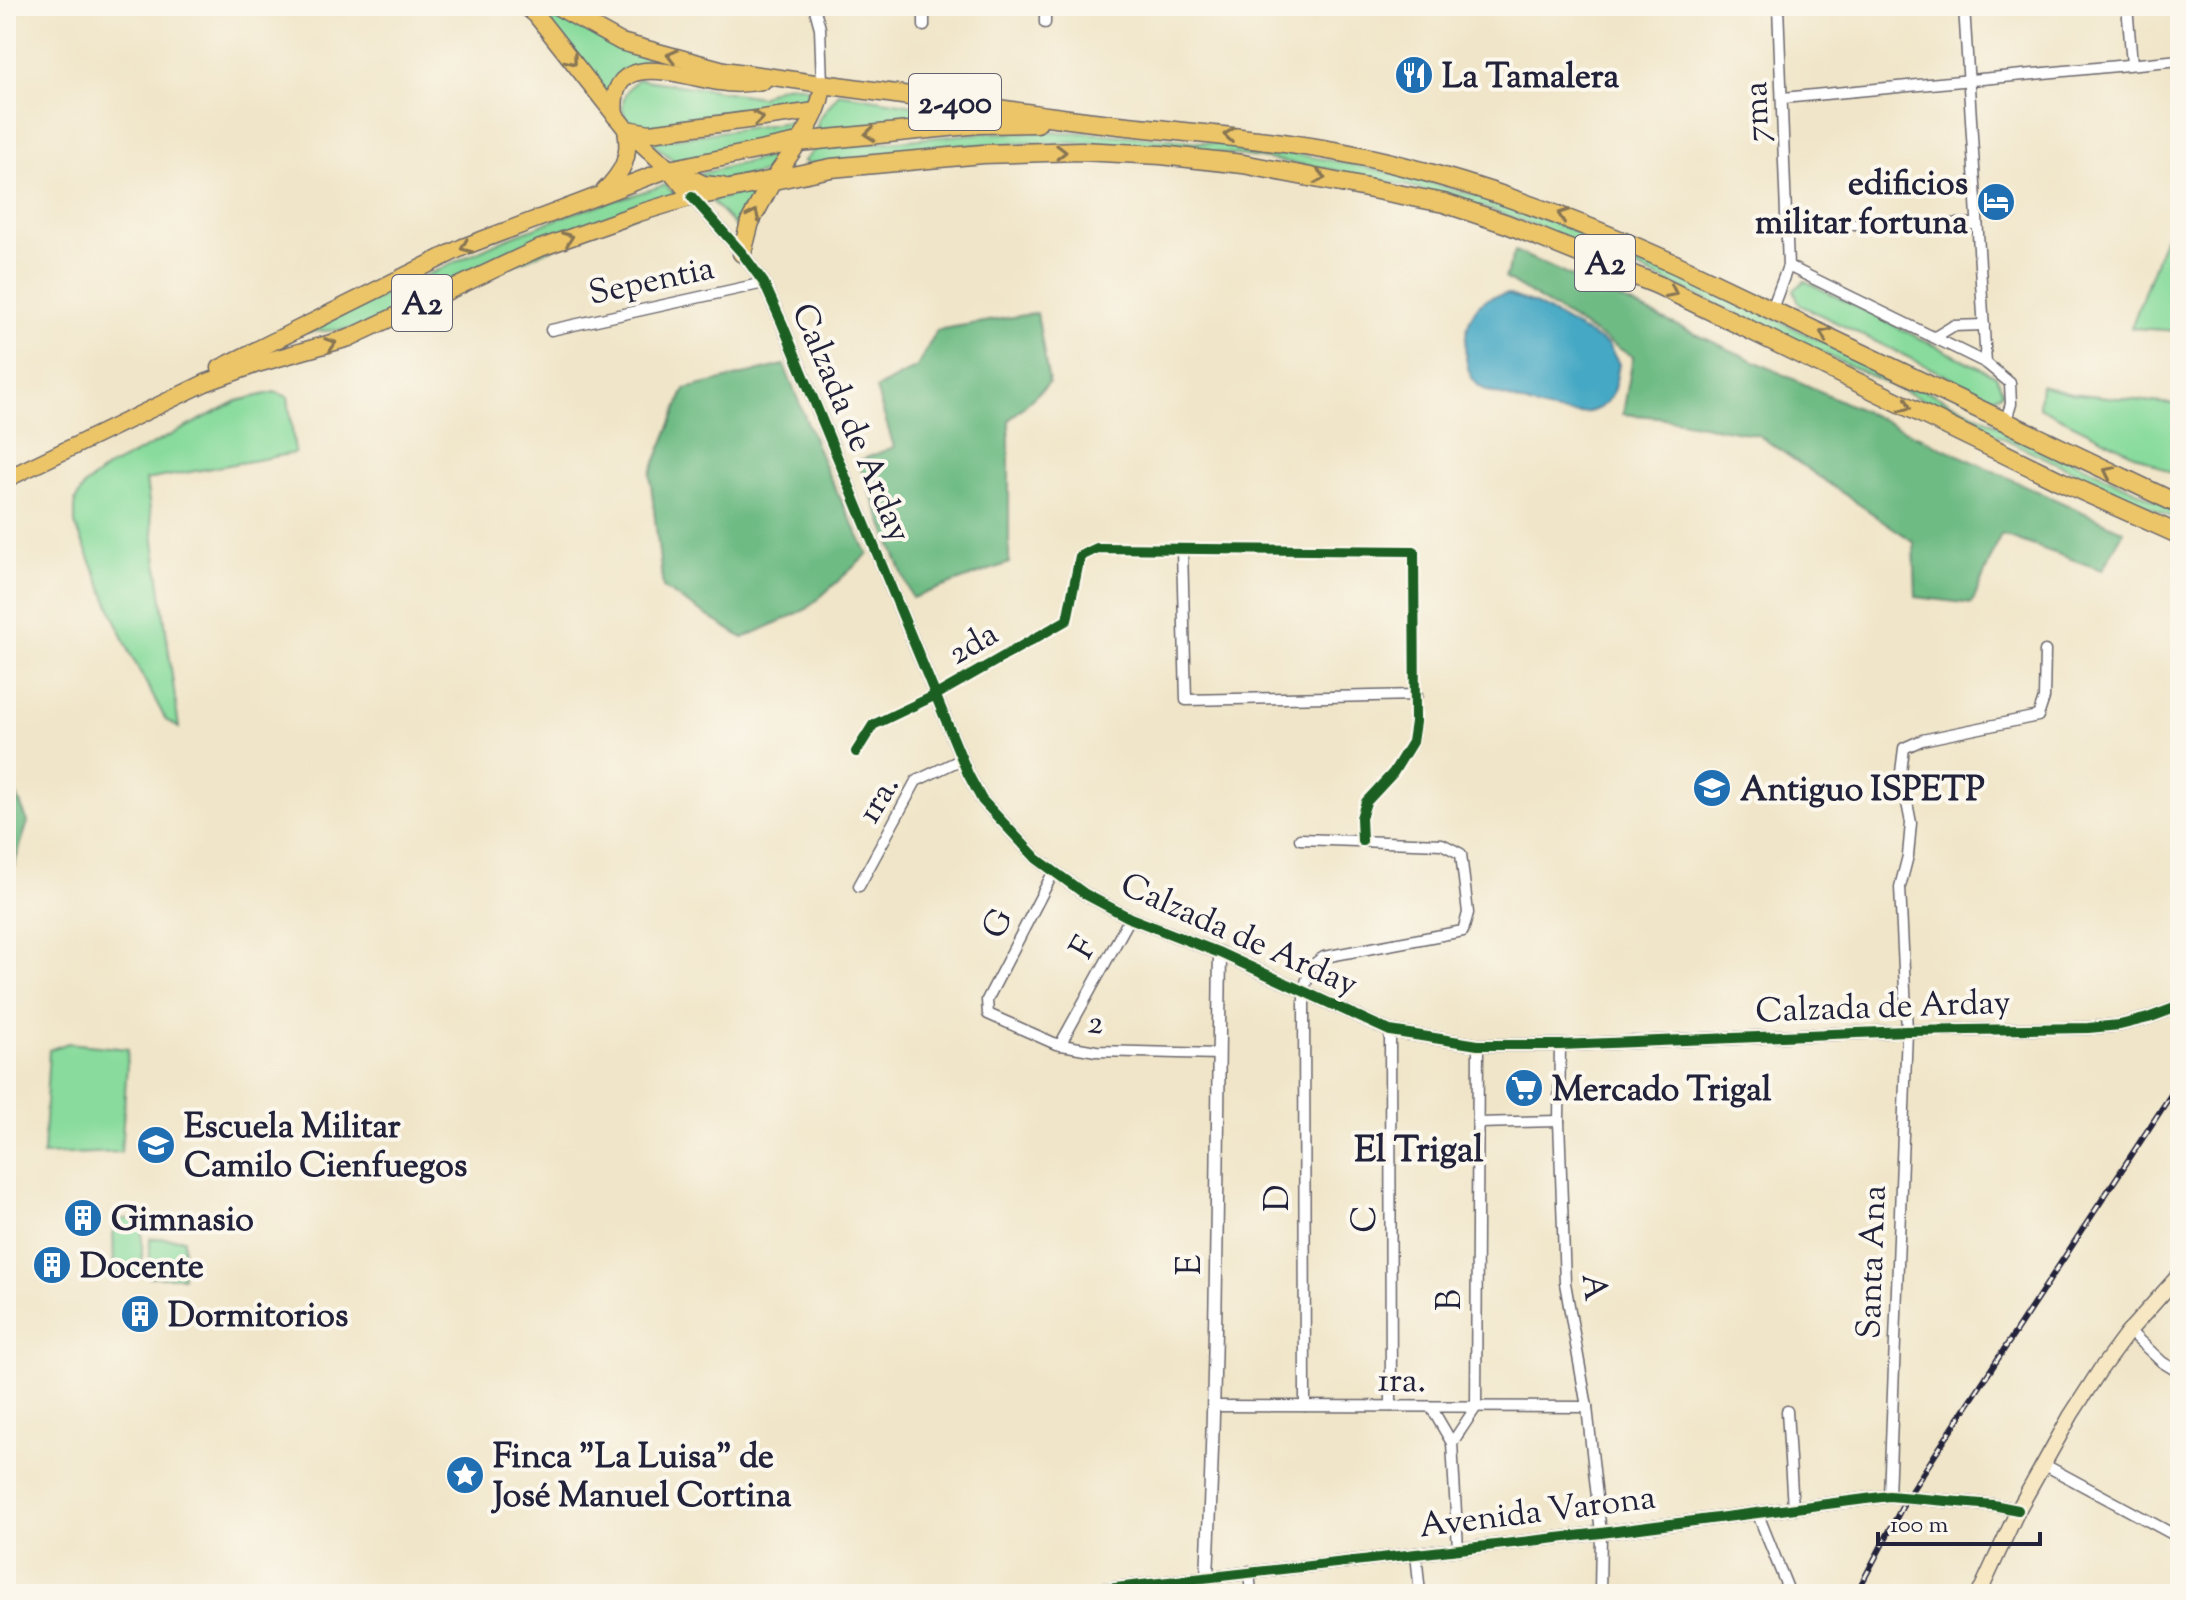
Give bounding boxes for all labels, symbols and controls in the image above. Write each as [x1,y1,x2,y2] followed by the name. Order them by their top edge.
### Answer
[666,49,680,65] one-way arrow
[562,50,577,65] one-way arrow
[1393,54,1435,96] restaurant icon: La Tamalera
[1442,54,1620,103] place label: La Tamalera
[909,74,1001,130] road number: 2-400
[1733,81,1784,143] street label: 7ma
[752,110,765,127] one-way arrow
[863,125,876,142] one-way arrow
[1222,127,1235,144] one-way arrow
[1055,143,1068,160] one-way arrow
[1755,161,1968,249] place label: edificios militar fortuna
[1313,168,1326,185] one-way arrow
[1975,181,2017,223] hotel icon: edificios militar fortuna
[744,208,760,223] one-way arrow
[1557,209,1571,225] one-way arrow
[560,231,574,248] one-way arrow
[1575,235,1635,291] road number: A2
[460,237,474,253] one-way arrow
[584,245,719,320] street label: Sepentia
[392,275,452,331] road number: A2
[1664,282,1678,298] one-way arrow
[777,296,922,550] street label: Calzada de Arday
[1819,328,1833,344] one-way arrow
[324,338,338,354] one-way arrow
[1898,396,1912,412] one-way arrow
[2103,466,2118,481] one-way arrow
[940,611,1008,679] street label: 2da
[846,766,914,833] street label: 1ra.
[1691,767,1733,809] school or university icon: Antiguo ISPETP
[1740,767,1985,816] place label: Antiguo ISPETP
[1112,862,1365,1011] street label: Calzada de Arday
[971,901,1027,948] street label: G
[1059,928,1111,969] street label: F
[1755,980,2012,1037] street label: Calzada de Arday
[1085,999,1106,1050] street label: 2
[1503,1067,1545,1109] supermarket icon: Mercado Trigal
[1552,1067,1772,1116] place label: Mercado Trigal
[184,1104,467,1192] place label: Escuela Militar Camilo Cienfuegos
[135,1124,177,1166] school or university icon: Escuela Militar Camilo Cienfuegos
[1354,1126,1484,1178] district label: El Trigal
[1255,1185,1304,1211] street label: D
[1846,1185,1901,1340] street label: Santa Ana
[62,1197,104,1239] building icon: Gimnasio
[111,1197,254,1246] place label: Gimnasio
[1342,1205,1391,1233] street label: C
[31,1244,73,1286] building icon: Docente
[80,1244,204,1293] place label: Docente
[1167,1255,1216,1275] street label: E
[1567,1271,1619,1304] street label: A
[1427,1289,1476,1311] street label: B
[119,1293,161,1335] building icon: Dormitorios
[168,1293,348,1342] place label: Dormitorios
[1377,1358,1427,1407] street label: 1ra.
[490,1434,792,1522] place label: Finca "La Luisa" de José Manuel Cortina
[444,1454,486,1496] place icon: Finca "La Luisa" de José Manuel Cortina
[1416,1475,1658,1552] street label: Avenida Varona
[1878,1496,2040,1546] scale bar
[1890,1509,1948,1543] text: 100 m

